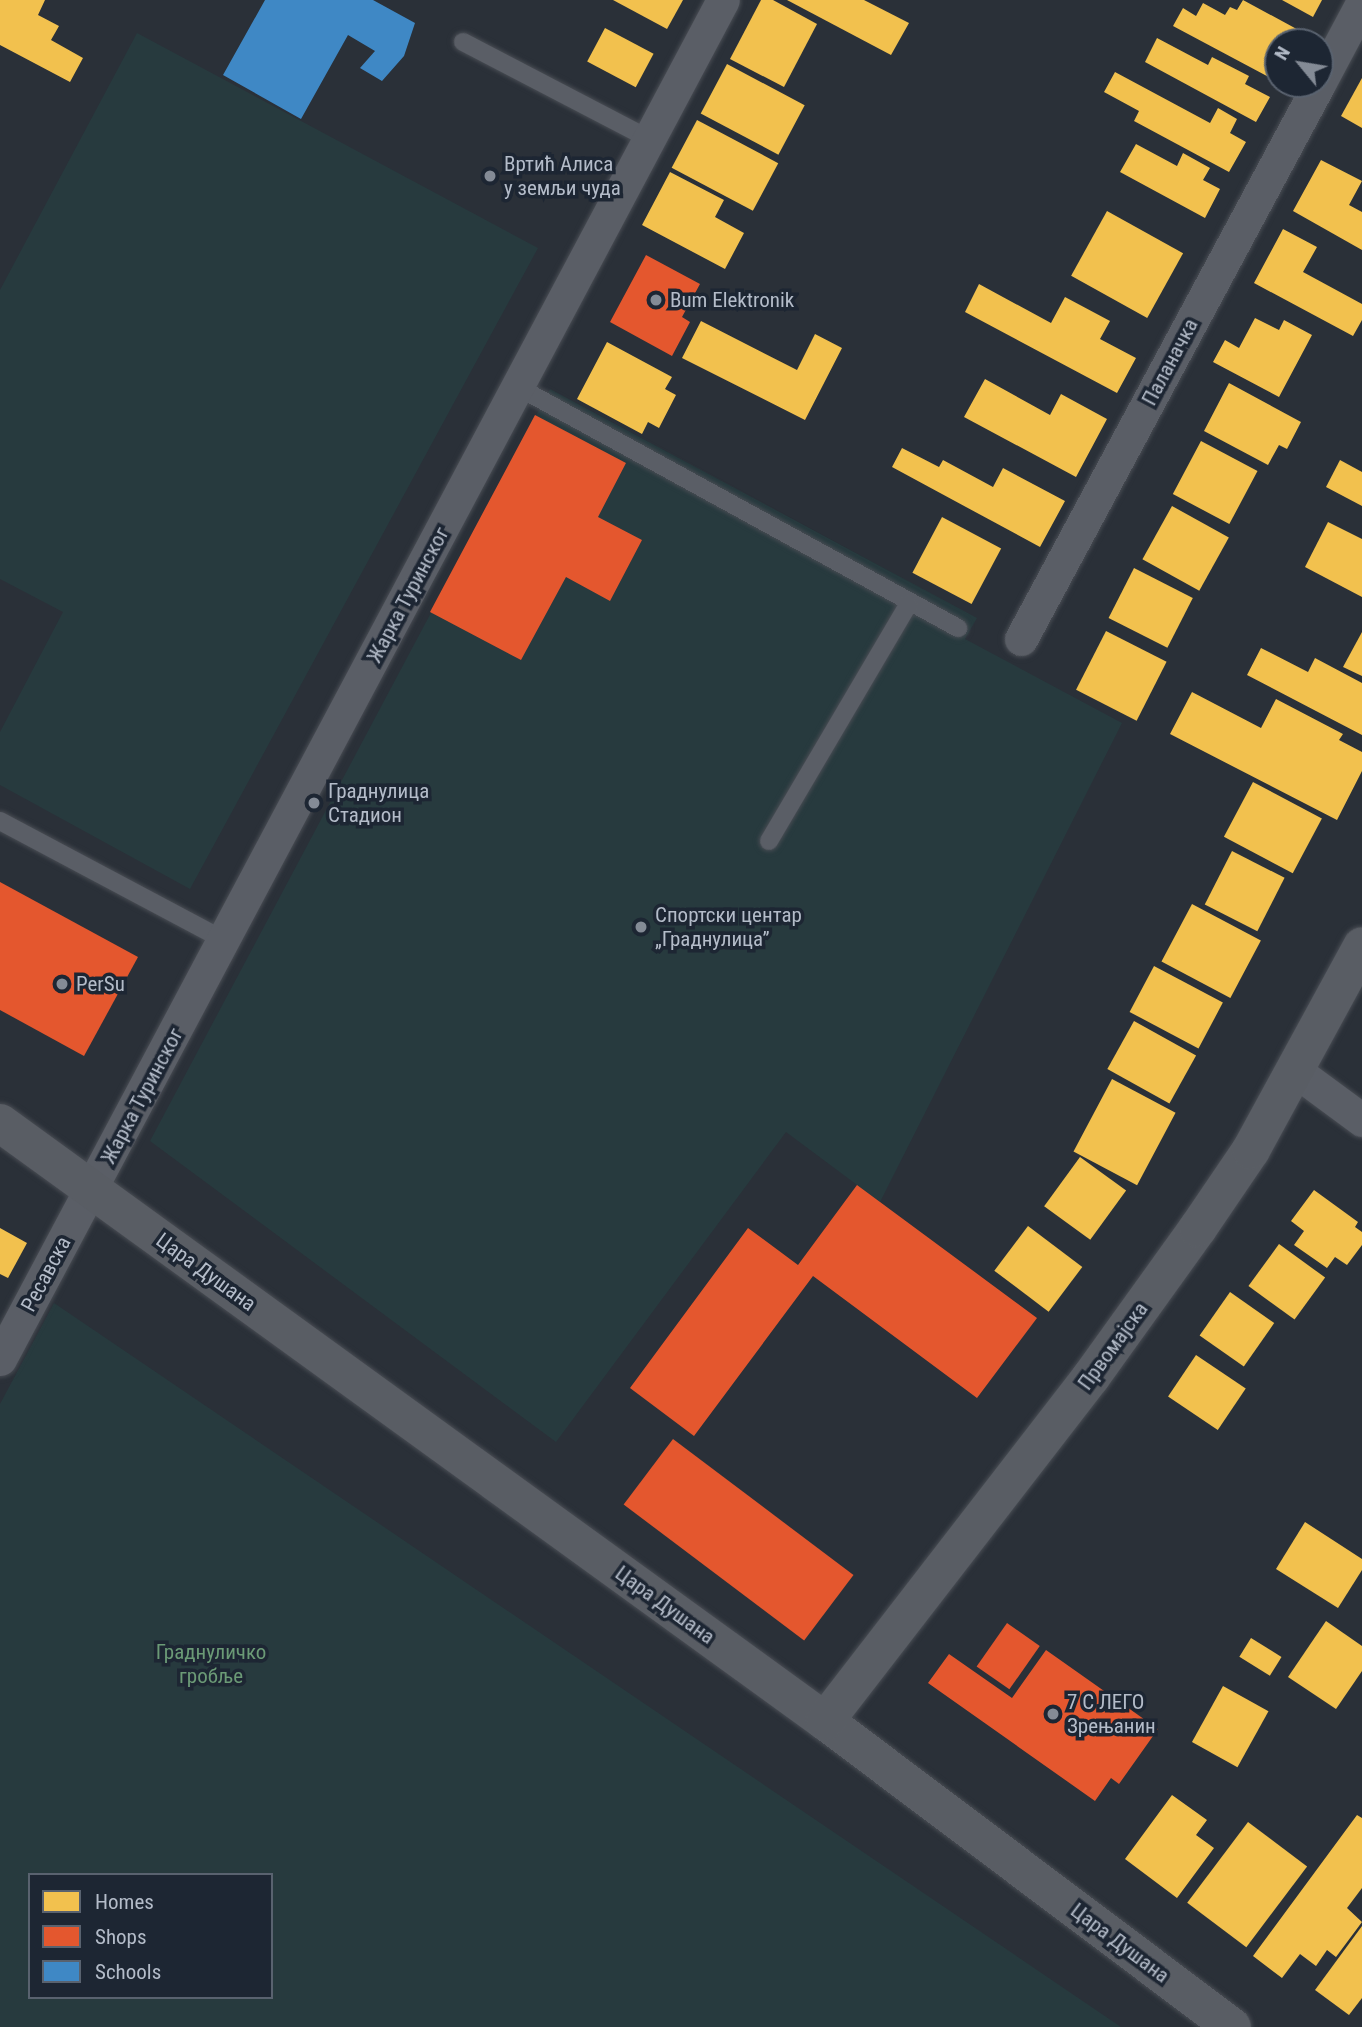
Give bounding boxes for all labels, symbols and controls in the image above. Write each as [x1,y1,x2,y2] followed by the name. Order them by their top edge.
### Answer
[1264,28,1334,98] north arrow
[1269,42,1295,64] text: N
[504,151,621,201] place label: Вртић Алиса у земљи чуда
[482,168,498,184] marker: Вртић Алиса у земљи чуда
[670,287,794,313] place label: Bum Elektronik
[648,292,664,308] marker: Bum Elektronik
[1137,314,1203,410] street label: Паланачка
[362,523,454,667] street label: Жарка Туринског
[328,778,429,828] place label: Граднулица Стадион
[306,795,322,811] marker: Граднулица Стадион
[655,902,802,952] place label: Спортски центар „Граднулица”
[633,919,649,935] marker: Спортски центар „Граднулица”
[76,971,125,997] place label: PerSu
[54,976,70,992] marker: PerSu
[96,1024,188,1168] street label: Жарка Туринског
[151,1227,261,1317] street label: Цара Душана
[16,1232,76,1316] street label: Ресавска
[1073,1297,1153,1395] street label: Првомајска
[610,1560,720,1650] street label: Цара Душана
[156,1639,266,1689] park label: Граднуличко гробље
[1067,1689,1156,1739] place label: 7 С ЛЕГО Зрењанин
[1045,1706,1061,1722] marker: 7 С ЛЕГО Зрењанин
[28,1873,273,1999] legend
[95,1890,154,1914] text: Homes
[1066,1898,1174,1988] street label: Цара Душана
[95,1925,147,1949] text: Shops
[95,1960,161,1984] text: Schools

